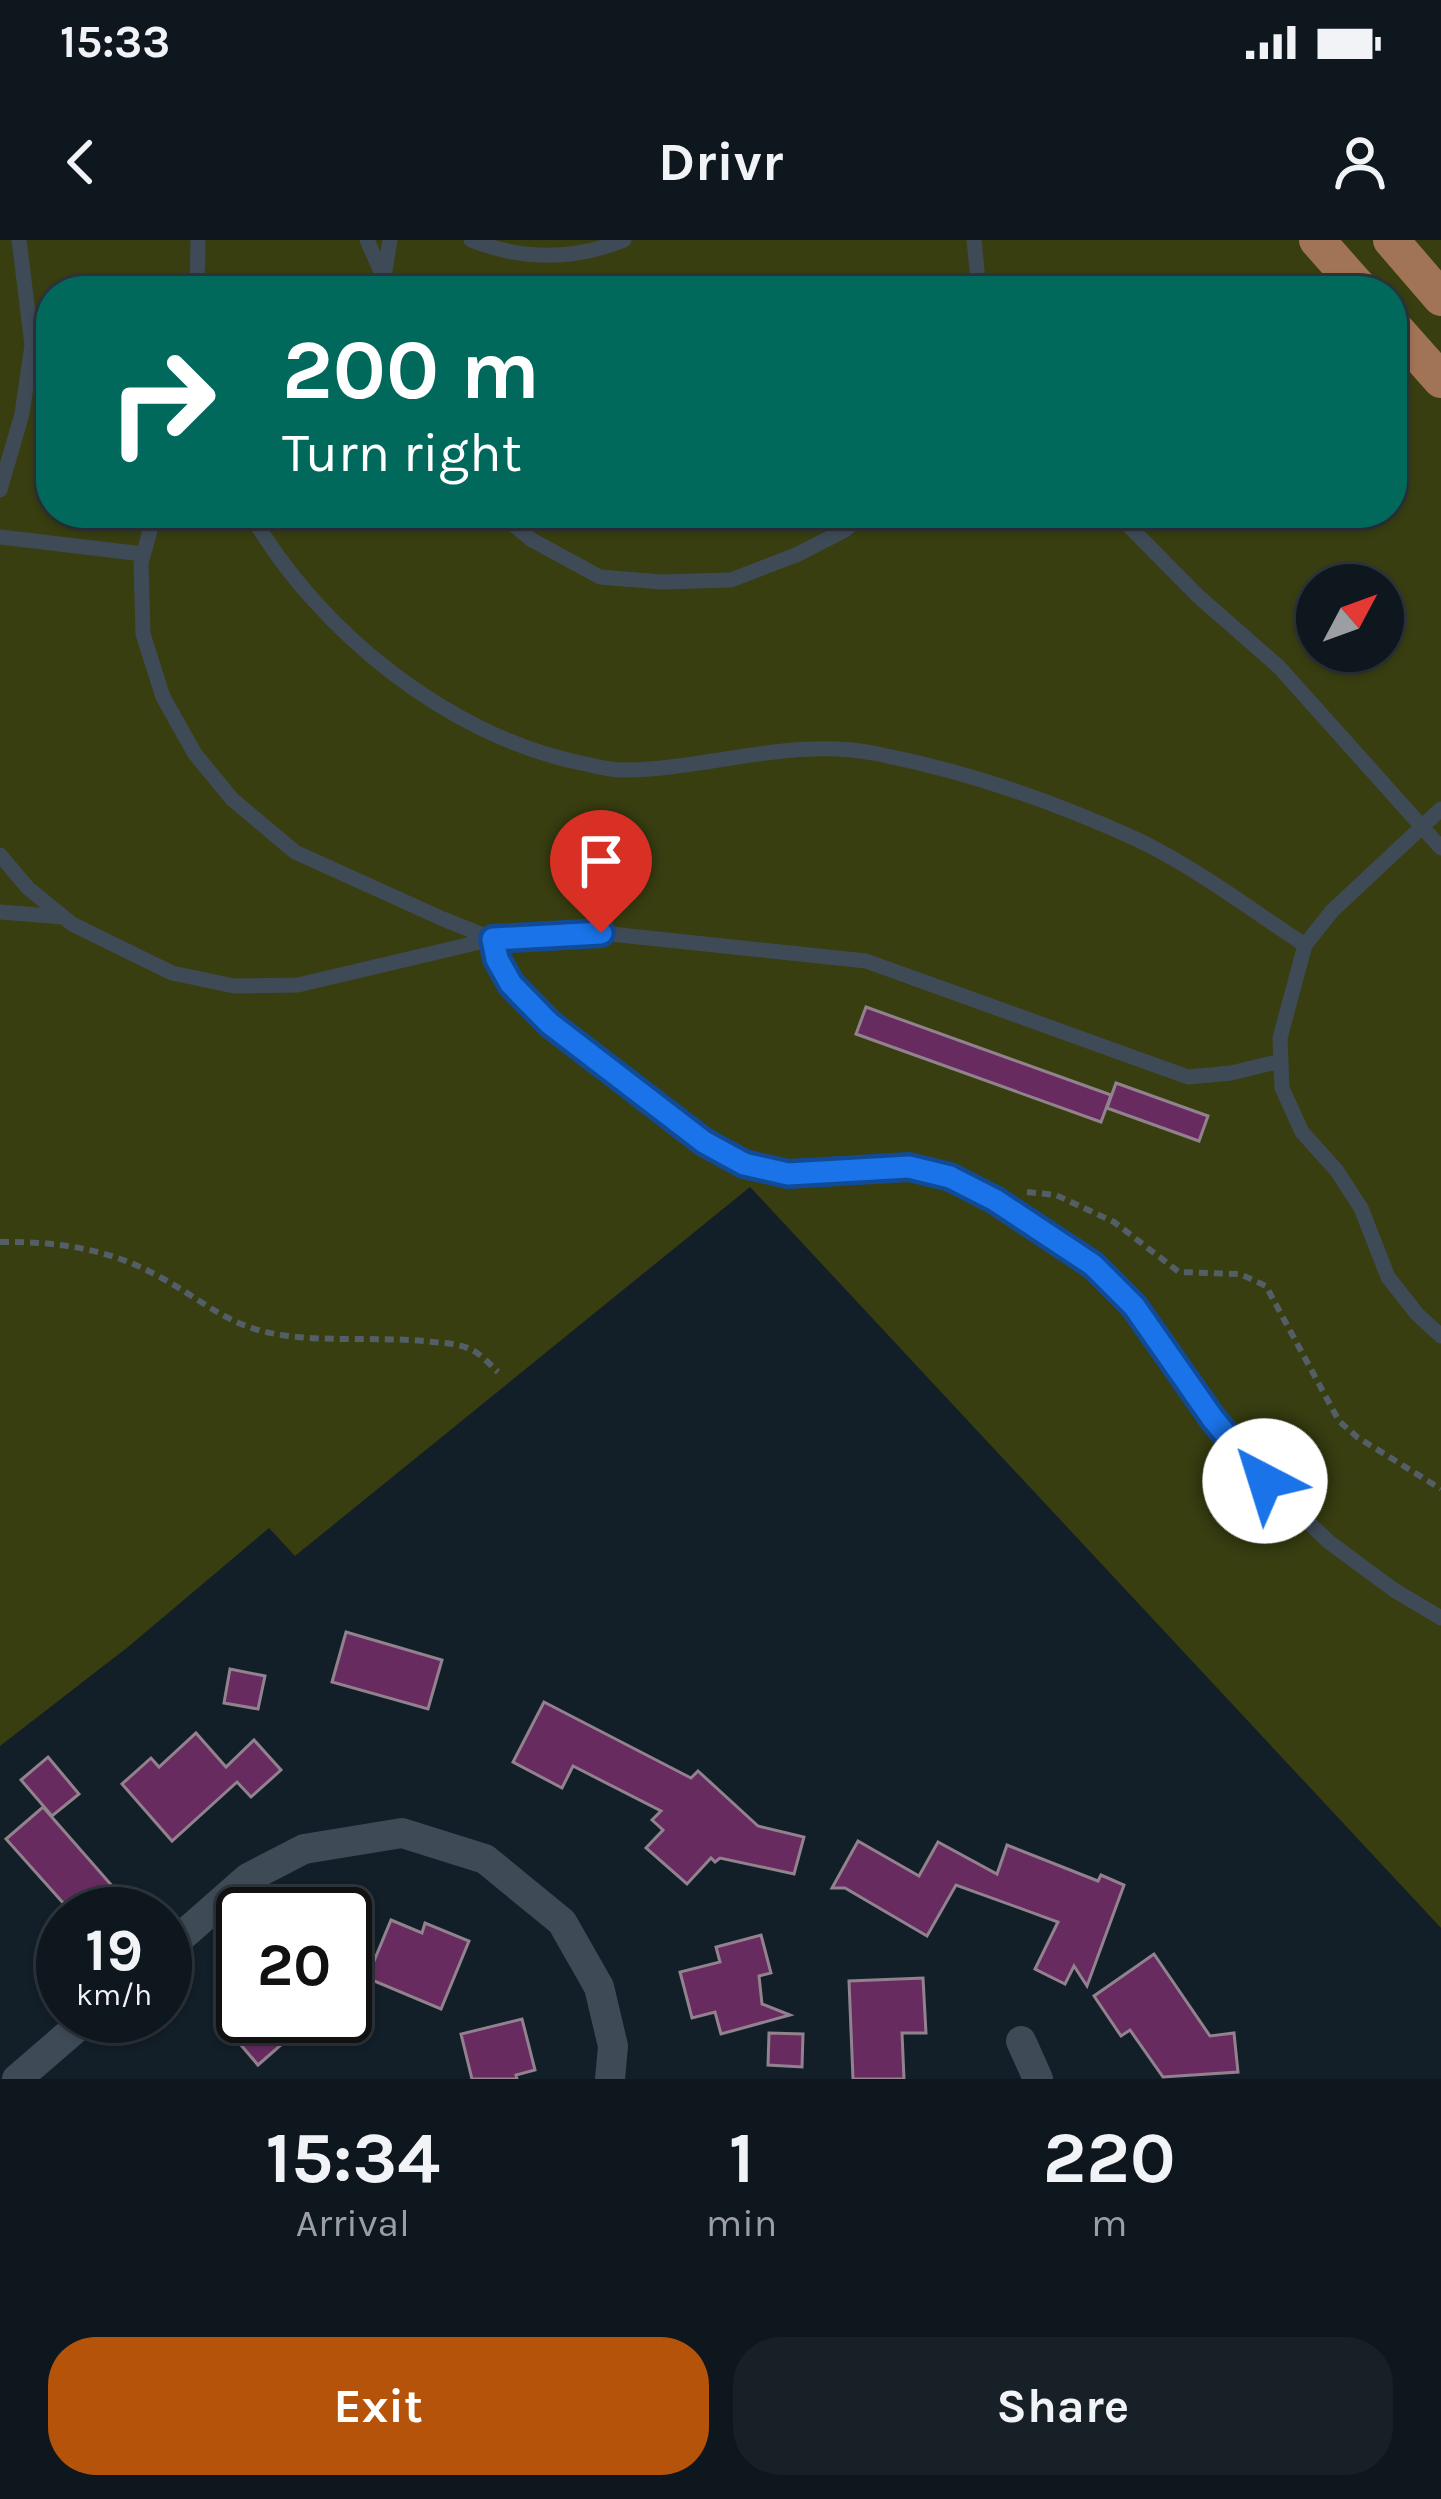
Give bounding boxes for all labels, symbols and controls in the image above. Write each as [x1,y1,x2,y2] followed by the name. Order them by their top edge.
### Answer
[60,16,170,68] text: 15:33
[48,129,114,195] icon: back
[1327,129,1393,195] icon: person
[658,130,783,194] text: Drivr
[282,321,540,419] text: 200 m
[84,324,240,480] icon: right
[282,421,522,485] text: Turn right
[1296,564,1404,672] north arrow
[1296,564,1404,672] map controls
[550,810,652,933] pin
[568,828,634,894] icon: arrive
[1202,1418,1328,1544] position arrow
[216,1887,372,2043] speed limit sign: 20
[85,1915,143,1985] text: 19
[76,1977,152,2013] text: km/h
[266,2116,440,2200] text: 15:34
[729,2116,754,2200] text: 1
[1043,2116,1175,2200] text: 220
[296,2200,410,2246] text: Arrival
[706,2200,777,2246] text: min
[1091,2200,1127,2246] text: m
[48,2337,709,2475] button: Exit
[733,2337,1393,2475] button: Share

